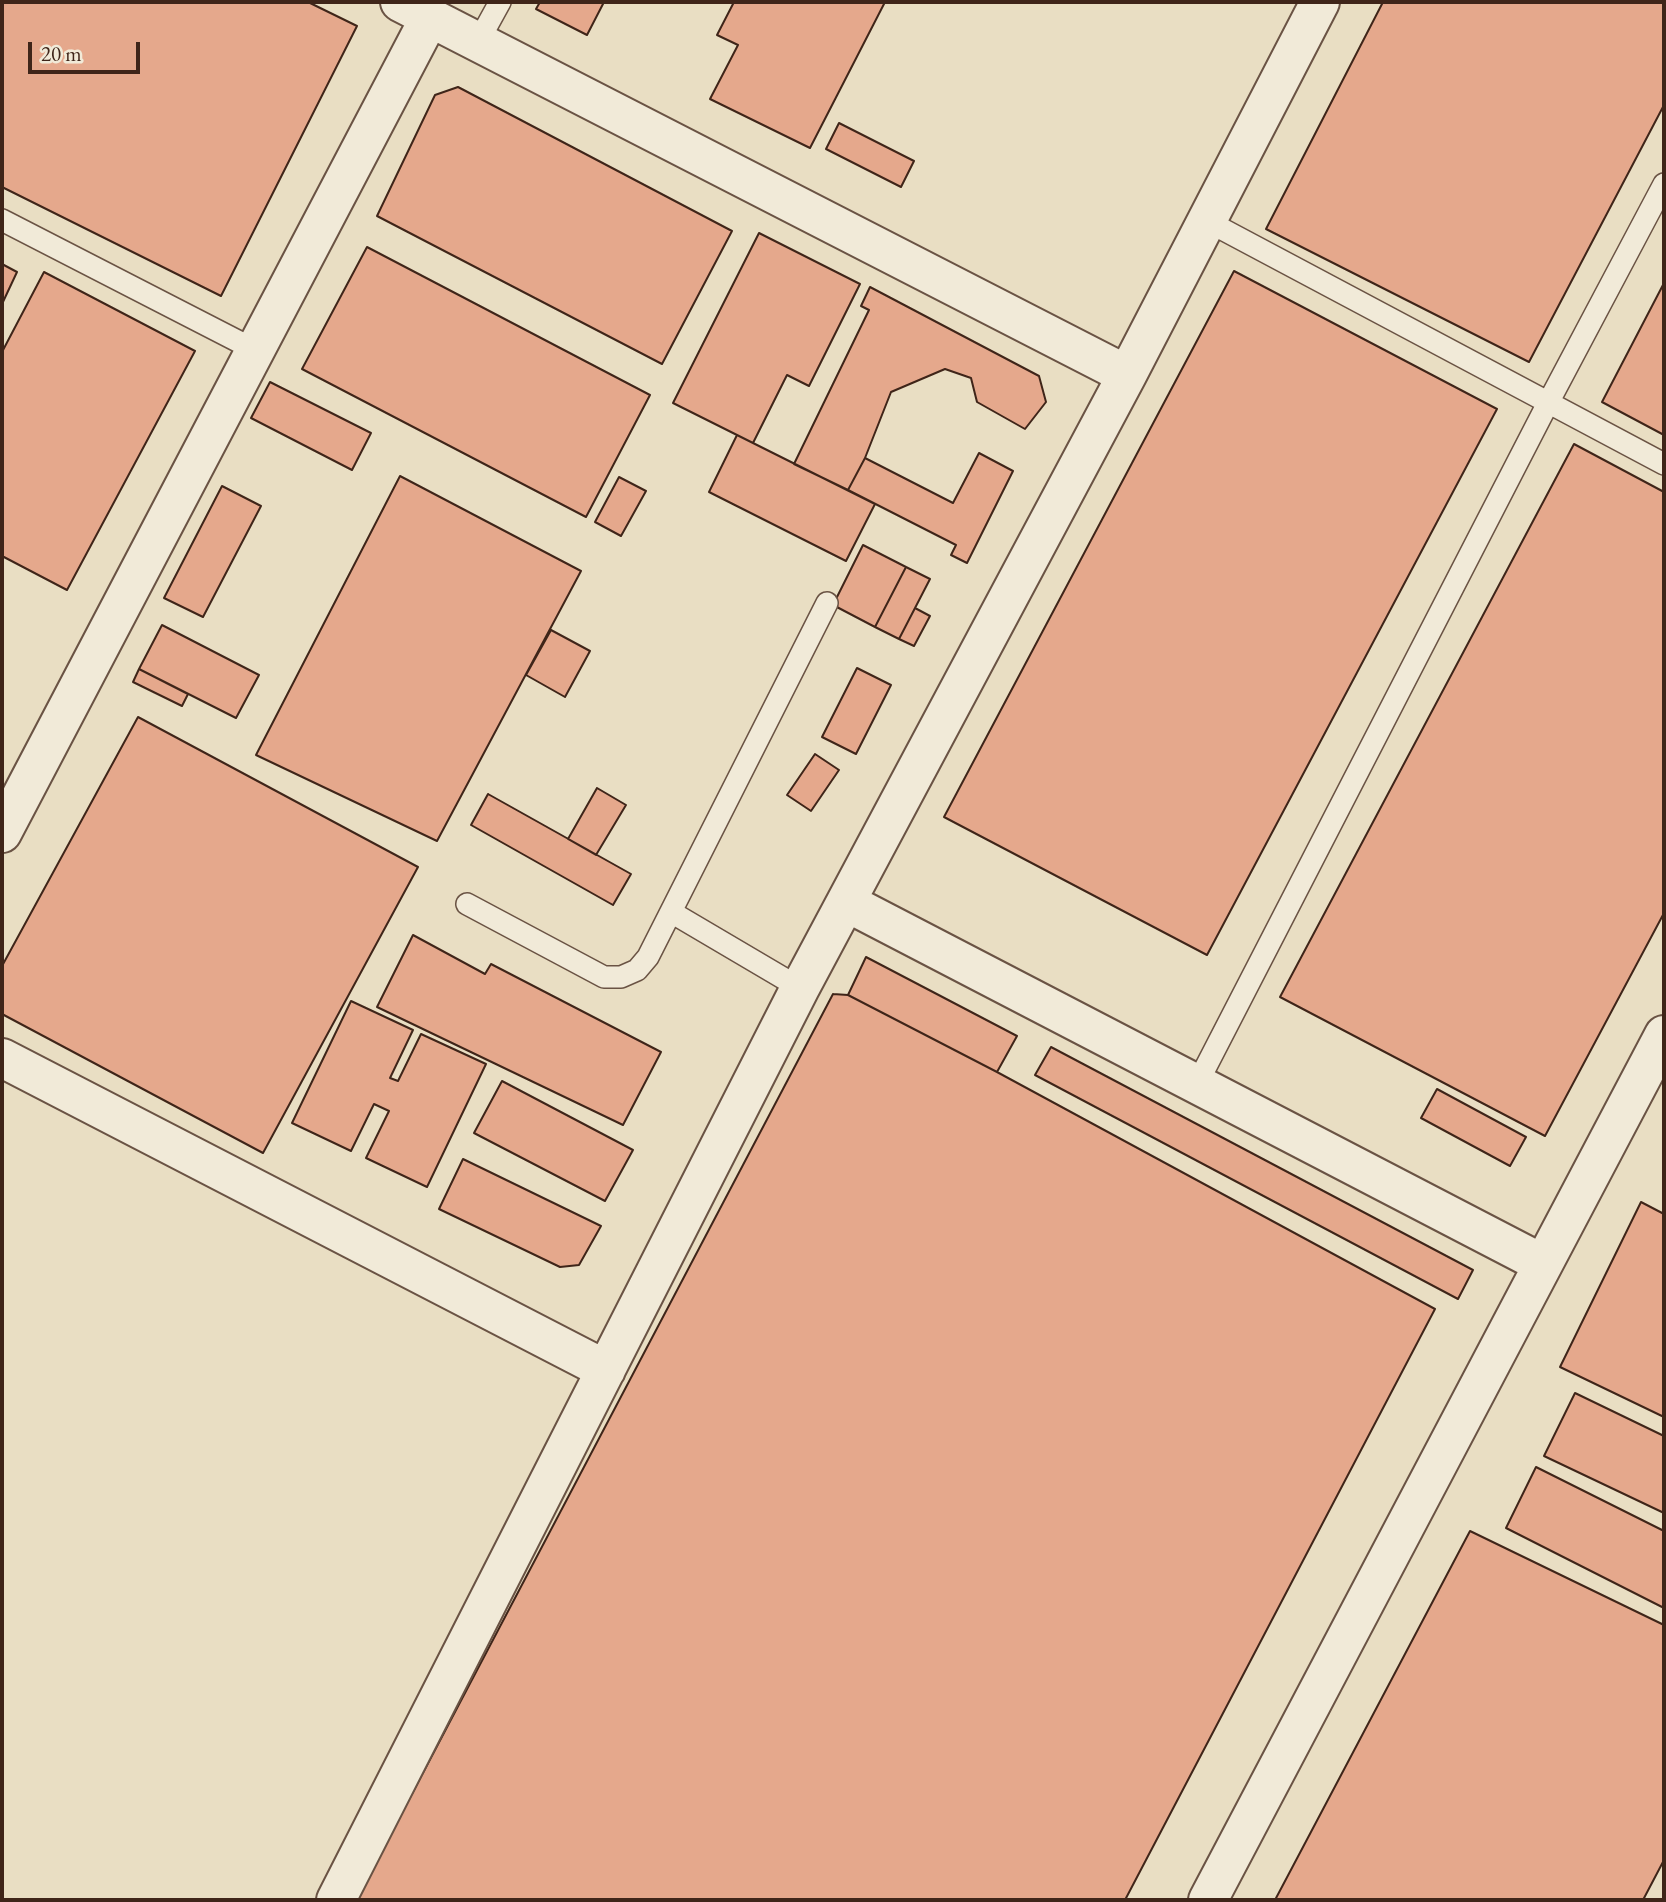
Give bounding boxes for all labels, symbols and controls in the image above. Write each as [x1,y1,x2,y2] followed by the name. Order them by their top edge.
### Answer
[32,28,144,72] scale bar
[41,40,82,67] text: 20 m

